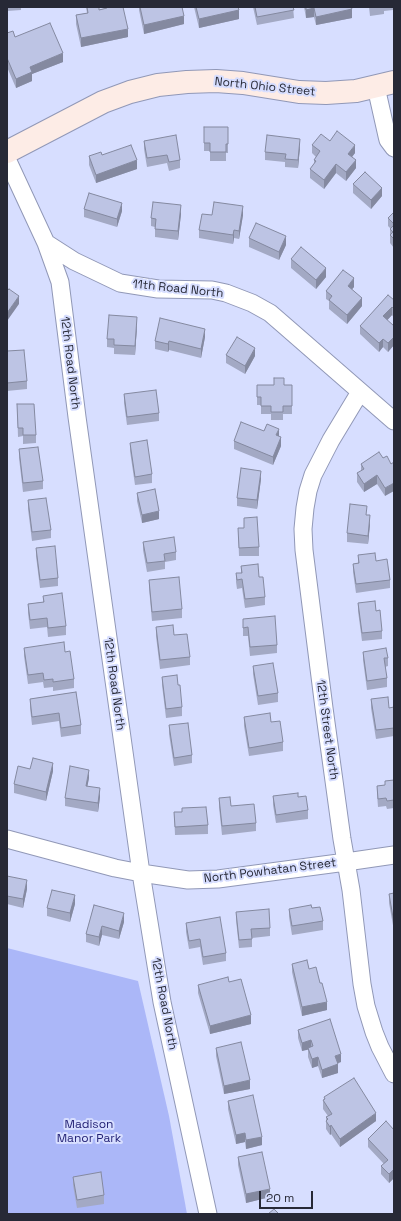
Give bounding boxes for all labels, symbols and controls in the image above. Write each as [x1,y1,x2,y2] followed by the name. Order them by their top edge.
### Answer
[214,75,316,99] street label: North Ohio Street
[132,277,224,301] street label: 11th Road North
[57,316,83,410] street label: 12th Road North
[100,637,128,731] street label: 12th Road North
[313,679,341,781] street label: 12th Street North
[203,856,337,886] street label: North Powhatan Street
[148,957,180,1051] street label: 12th Road North
[57,1118,121,1146] park label: Madison Manor Park
[261,1183,315,1209] scale bar
[266,1190,294,1206] text: 20 m

